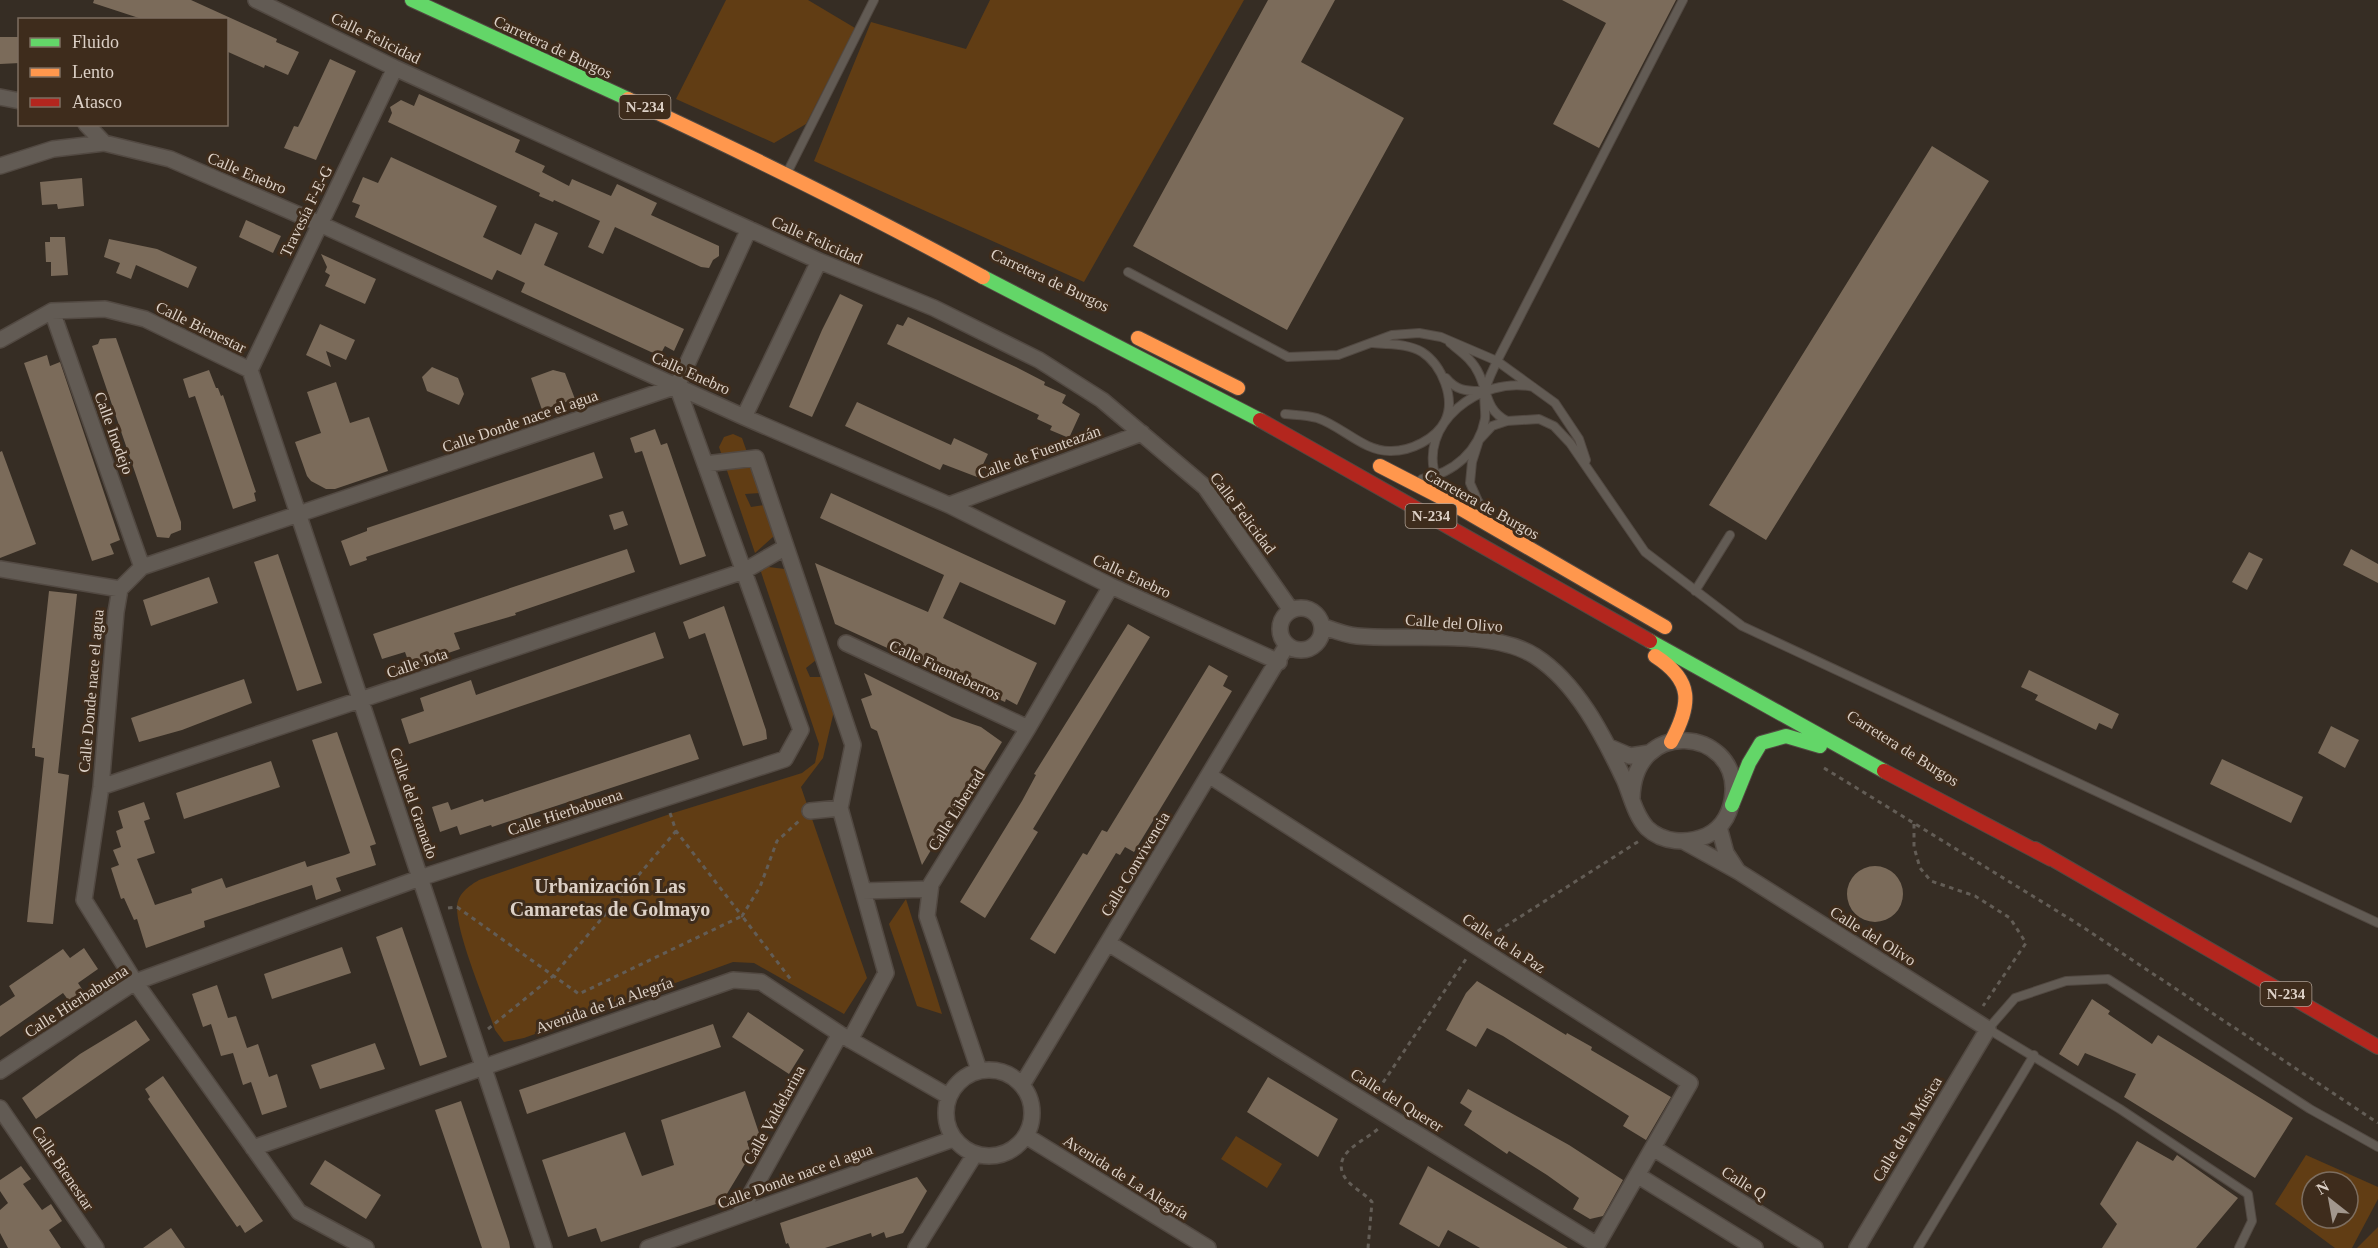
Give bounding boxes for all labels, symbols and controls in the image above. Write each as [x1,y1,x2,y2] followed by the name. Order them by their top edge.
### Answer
[329,9,423,67] street label: Calle Felicidad
[491,12,615,83] street label: Carretera de Burgos
[18,18,228,126] legend
[72,32,119,52] text: Fluido
[72,62,114,82] text: Lento
[72,92,122,112] text: Atasco
[620,95,670,119] road number: N-234
[205,149,289,197] street label: Calle Enebro
[277,162,336,259] street label: Travesía F-E-G
[769,212,865,268] street label: Calle Felicidad
[988,245,1112,316] street label: Carretera de Burgos
[153,298,249,356] street label: Calle Bienestar
[649,348,733,398] street label: Calle Enebro
[440,386,600,457] street label: Calle Donde nace el agua
[90,389,137,477] street label: Calle Inodejo
[975,422,1103,482] street label: Calle de Fuenteazán
[1421,465,1542,543] street label: Carretera de Burgos
[1207,469,1279,557] street label: Calle Felicidad
[1406,504,1456,528] road number: N-234
[1090,551,1174,601] street label: Calle Enebro
[75,609,108,773] street label: Calle Donde nace el agua
[1405,611,1503,635] street label: Calle del Olivo
[886,637,1004,703] street label: Calle Fuenteberros
[384,645,450,681] street label: Calle Jota
[1843,707,1962,790] street label: Carretera de Burgos
[387,745,441,861] street label: Calle del Granado
[924,766,988,854] street label: Calle Libertad
[506,785,624,839] street label: Calle Hierbabuena
[1097,809,1173,919] street label: Calle Convivencia
[510,875,710,921] district label: Urbanización Las Camaretas de Golmayo
[1827,903,1919,969] street label: Calle del Olivo
[1459,910,1549,976] street label: Calle de la Paz
[21,961,131,1041] street label: Calle Hierbabuena
[533,974,675,1037] street label: Avenida de La Alegría
[2260,982,2312,1006] road number: N-234
[740,1063,808,1167] street label: Calle Valdelarina
[1348,1065,1447,1136] street label: Calle del Querer
[1869,1073,1945,1185] street label: Calle de la Música
[29,1123,98,1214] street label: Calle Bienestar
[1060,1132,1192,1223] street label: Avenida de La Alegría
[715,1140,875,1213] street label: Calle Donde nace el agua
[1719,1163,1770,1204] street label: Calle Q
[2300,1170,2360,1230] north arrow
[2313,1177,2332,1198] text: N

